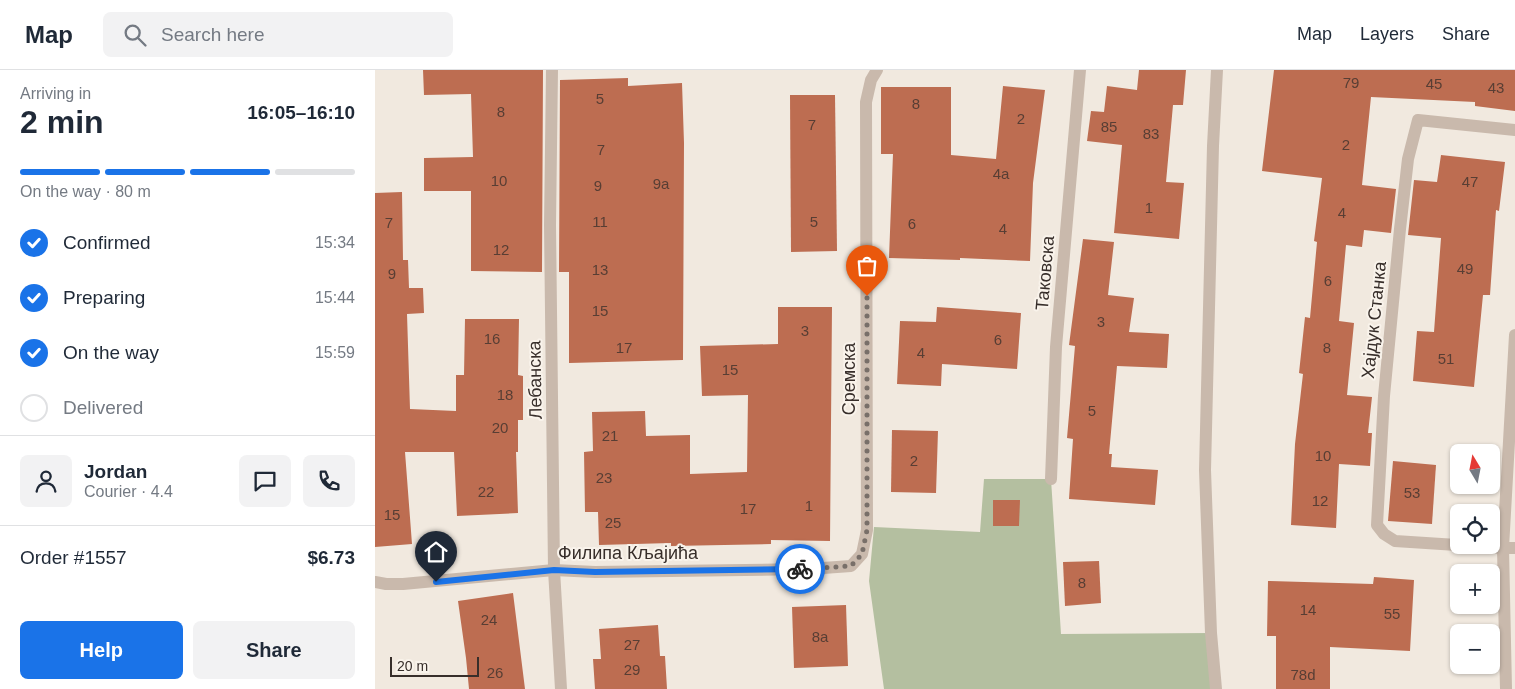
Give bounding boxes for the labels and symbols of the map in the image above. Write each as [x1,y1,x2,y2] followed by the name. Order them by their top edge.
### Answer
[1343,74,1359,91] house number: 79
[1426,75,1442,92] house number: 45
[1488,79,1504,96] house number: 43
[596,90,604,107] house number: 5
[912,95,920,112] house number: 8
[497,103,505,120] house number: 8
[1017,110,1025,127] house number: 2
[808,116,816,133] house number: 7
[1101,118,1117,135] house number: 85
[1143,125,1159,142] house number: 83
[1342,136,1350,153] house number: 2
[597,141,605,158] house number: 7
[993,165,1010,182] house number: 4a
[491,172,507,189] house number: 10
[1462,173,1478,190] house number: 47
[653,175,670,192] house number: 9a
[594,177,602,194] house number: 9
[1145,199,1153,216] house number: 1
[1338,204,1346,221] house number: 4
[592,213,608,230] house number: 11
[810,213,818,230] house number: 5
[385,214,393,231] house number: 7
[908,215,916,232] house number: 6
[999,220,1007,237] house number: 4
[1032,234,1058,311] street label: Таковска
[493,241,509,258] house number: 12
[846,245,888,296] pin
[1358,259,1390,380] street label: Хајдук Станка
[1457,260,1473,277] house number: 49
[592,261,608,278] house number: 13
[388,265,396,282] house number: 9
[1324,272,1332,289] house number: 6
[592,302,608,319] house number: 15
[1097,313,1105,330] house number: 3
[801,322,809,339] house number: 3
[484,330,500,347] house number: 16
[994,331,1002,348] house number: 6
[524,339,546,420] street label: Лебанска
[616,339,632,356] house number: 17
[1323,339,1331,356] house number: 8
[839,342,859,415] street label: Сремска
[917,344,925,361] house number: 4
[1438,350,1454,367] house number: 51
[722,361,738,378] house number: 15
[497,386,513,403] house number: 18
[1088,402,1096,419] house number: 5
[492,419,508,436] house number: 20
[602,427,618,444] house number: 21
[1450,444,1500,494] north arrow
[1315,447,1331,464] house number: 10
[910,452,918,469] house number: 2
[596,469,612,486] house number: 23
[478,483,494,500] house number: 22
[1404,484,1420,501] house number: 53
[1312,492,1328,509] house number: 12
[805,497,813,514] house number: 1
[740,500,756,517] house number: 17
[384,506,400,523] house number: 15
[605,514,621,531] house number: 25
[415,531,457,582] pin
[558,543,699,563] street label: Филипа Кљајића
[775,544,825,594] courier
[1078,574,1086,591] house number: 8
[1300,601,1316,618] house number: 14
[1384,605,1400,622] house number: 55
[481,611,497,628] house number: 24
[812,628,829,645] house number: 8a
[624,636,640,653] house number: 27
[390,654,479,677] scale bar
[624,661,640,678] house number: 29
[487,664,503,681] house number: 26
[1290,666,1316,683] house number: 78d

